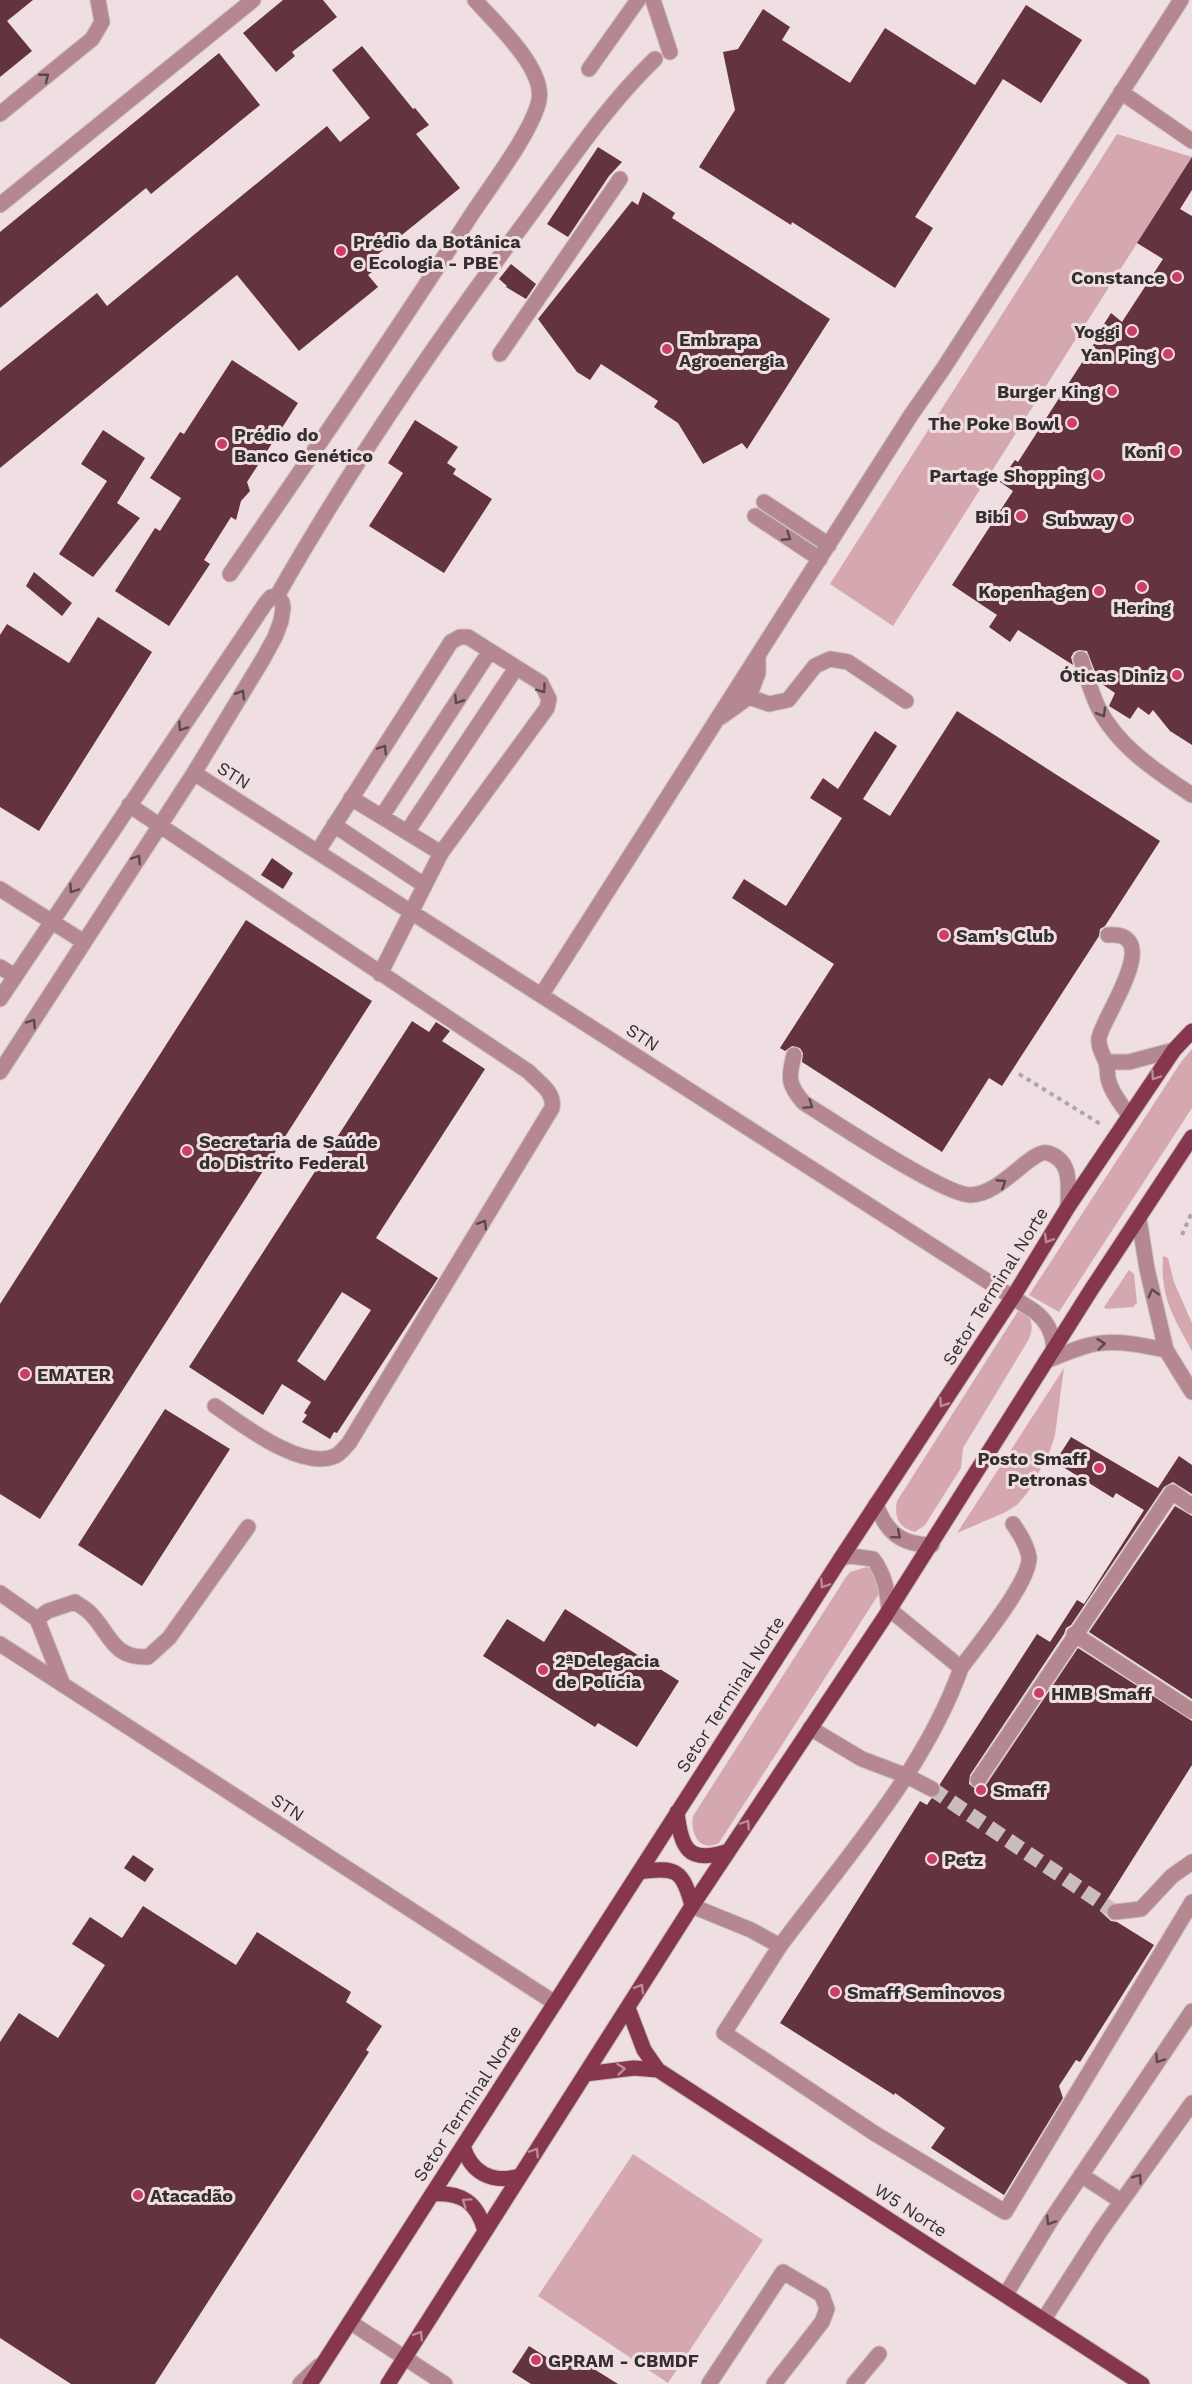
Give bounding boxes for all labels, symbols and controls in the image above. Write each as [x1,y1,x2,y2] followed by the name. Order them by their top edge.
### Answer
[39,74,50,85] one-way arrow
[353,231,521,273] place label: Prédio da Botânica e Ecologia - PBE
[334,244,348,258] marker: Prédio da Botânica e Ecologia - PBE
[1071,267,1165,288] place label: Constance
[1170,270,1184,284] marker: Constance
[1074,321,1120,342] place label: Yoggi
[1125,324,1139,338] marker: Yoggi
[679,329,786,371] place label: Embrapa Agroenergia
[660,342,674,356] marker: Embrapa Agroenergia
[1081,344,1157,365] place label: Yan Ping
[1161,347,1175,361] marker: Yan Ping
[997,381,1101,402] place label: Burger King
[1105,384,1119,398] marker: Burger King
[928,413,1060,434] place label: The Poke Bowl
[1065,416,1079,430] marker: The Poke Bowl
[234,424,373,466] place label: Prédio do Banco Genético
[215,437,229,451] marker: Prédio do Banco Genético
[1124,441,1163,462] place label: Koni
[1168,444,1182,458] marker: Koni
[929,465,1087,486] place label: Partage Shopping
[1091,468,1105,482] marker: Partage Shopping
[975,506,1009,527] place label: Bibi
[1014,509,1028,523] marker: Bibi
[1045,509,1116,530] place label: Subway
[1120,512,1134,526] marker: Subway
[780,530,791,541] one-way arrow
[1135,580,1149,594] marker: Hering
[978,581,1087,602] place label: Kopenhagen
[1092,584,1106,598] marker: Kopenhagen
[1113,597,1172,618] place label: Hering
[1059,665,1165,686] place label: Óticas Diniz
[1170,668,1184,682] marker: Óticas Diniz
[535,682,546,693] one-way arrow
[234,690,246,700] one-way arrow
[453,694,465,704] one-way arrow
[1095,707,1107,717] one-way arrow
[178,720,189,731] one-way arrow
[375,745,387,755] one-way arrow
[214,757,254,793] street label: STN
[130,855,142,865] one-way arrow
[69,882,80,893] one-way arrow
[956,925,1054,946] place label: Sam's Club
[937,928,951,942] marker: Sam's Club
[24,1019,36,1029] one-way arrow
[623,1019,663,1055] street label: STN
[1151,1070,1162,1081] one-way arrow
[803,1098,814,1109] one-way arrow
[199,1131,378,1173] place label: Secretaria de Saúde do Distrito Federal
[180,1144,194,1158] marker: Secretaria de Saúde do Distrito Federal
[996,1179,1006,1191] one-way arrow
[938,1203,1052,1369] street label: Setor Terminal Norte
[475,1220,487,1230] one-way arrow
[1044,1233,1056,1243] one-way arrow
[1148,1288,1160,1299] one-way arrow
[1096,1338,1106,1351] one-way arrow
[37,1364,112,1385] place label: EMATER
[18,1367,32,1381] marker: EMATER
[939,1397,950,1408] one-way arrow
[977,1448,1087,1490] place label: Posto Smaff Petronas
[1092,1461,1106,1475] marker: Posto Smaff Petronas
[890,1527,901,1538] one-way arrow
[820,1577,831,1588] one-way arrow
[672,1612,788,1776] street label: Setor Terminal Norte
[555,1650,660,1692] place label: 2ªDelegacia de Polícia
[536,1663,550,1677] marker: 2ªDelegacia de Polícia
[1051,1683,1152,1704] place label: HMB Smaff
[1032,1686,1046,1700] marker: HMB Smaff
[993,1780,1047,1801] place label: Smaff
[974,1783,988,1797] marker: Smaff
[268,1789,308,1825] street label: STN
[739,1820,750,1831] one-way arrow
[944,1849,983,1870] place label: Petz
[925,1852,939,1866] marker: Petz
[847,1982,1002,2003] place label: Smaff Seminovos
[633,1984,645,1994] one-way arrow
[828,1985,842,1999] marker: Smaff Seminovos
[409,2021,525,2185] street label: Setor Terminal Norte
[1155,2053,1166,2064] one-way arrow
[617,2063,626,2076] one-way arrow
[528,2148,539,2159] one-way arrow
[1131,2173,1142,2184] one-way arrow
[871,2179,951,2241] street label: W5 Norte
[150,2185,233,2206] place label: Atacadão
[131,2188,145,2202] marker: Atacadão
[461,2198,472,2209] one-way arrow
[1046,2215,1058,2225] one-way arrow
[412,2330,423,2341] one-way arrow
[548,2350,699,2371] place label: GPRAM - CBMDF
[529,2353,543,2367] marker: GPRAM - CBMDF

